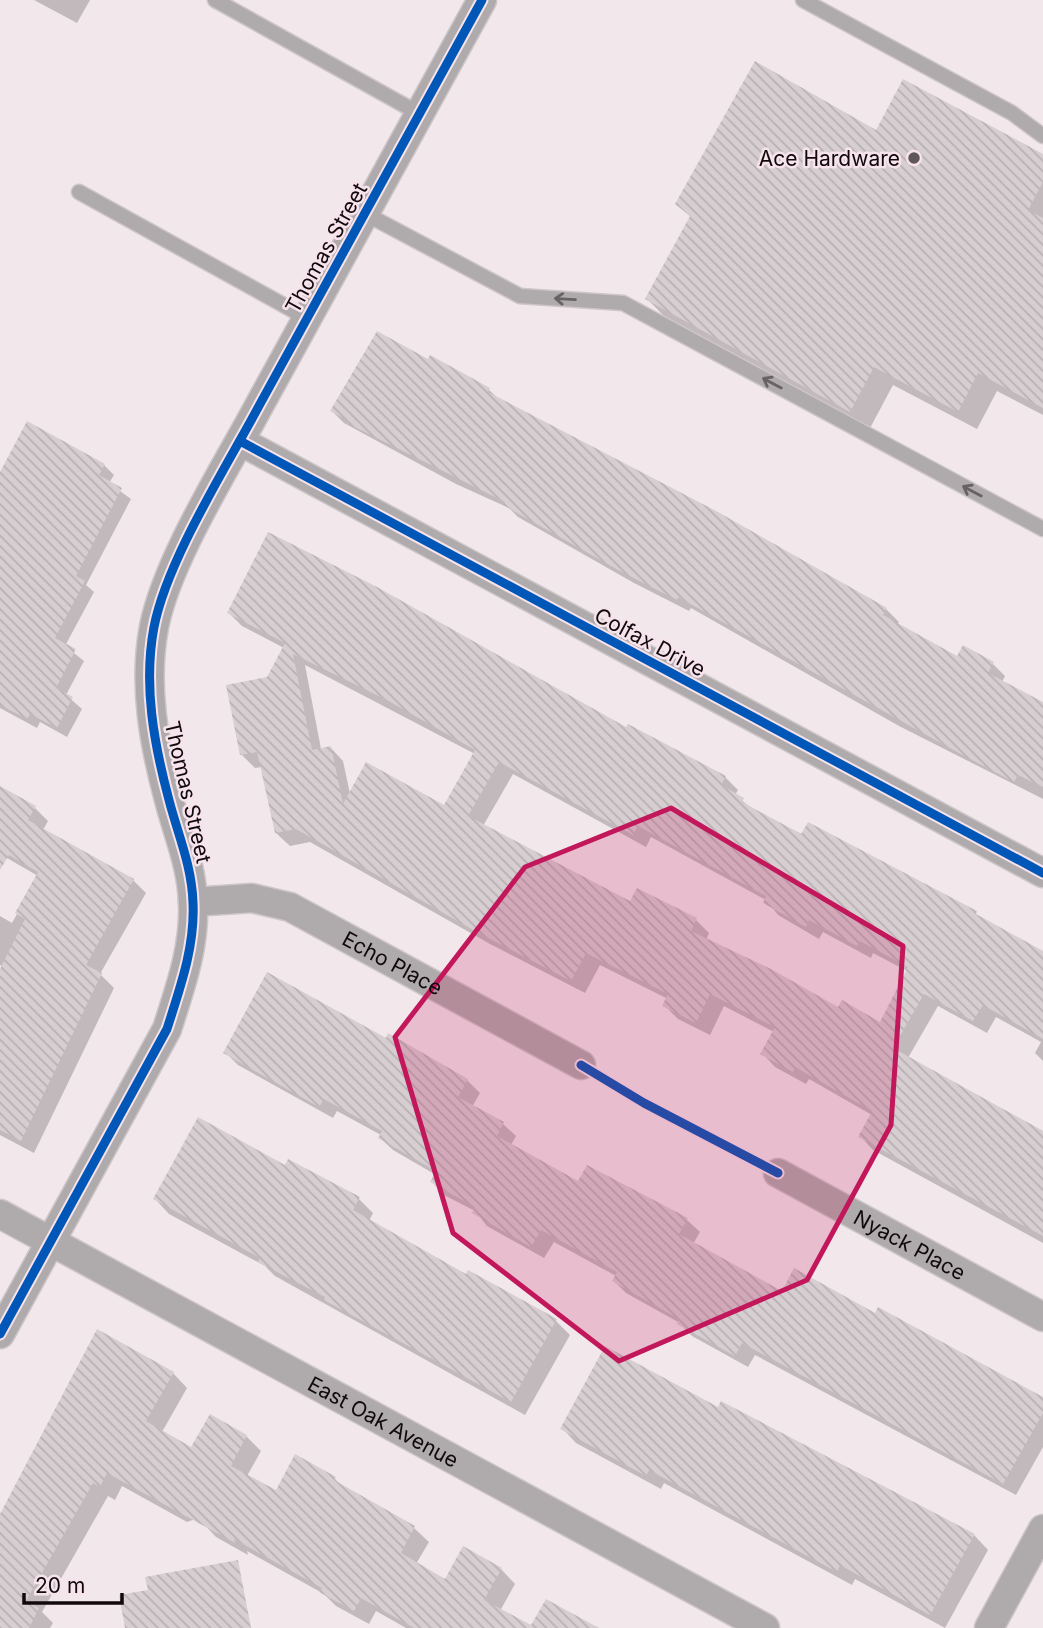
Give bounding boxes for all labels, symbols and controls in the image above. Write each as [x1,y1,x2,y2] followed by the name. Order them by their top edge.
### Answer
[759,146,900,171] place label: Ace Hardware
[906,150,922,166] marker: Ace Hardware
[280,178,372,317] street label: Thomas Street
[554,292,577,305] one-way arrow
[762,376,783,389] one-way arrow
[963,484,983,498] one-way arrow
[590,602,710,682] street label: Colfax Drive
[160,719,217,866] street label: Thomas Street
[338,925,447,1000] street label: Echo Place
[850,1204,970,1285] street label: Nyack Place
[304,1371,463,1472] street label: East Oak Avenue
[24,1562,122,1606] scale bar
[35,1573,85,1598] text: 20 m

